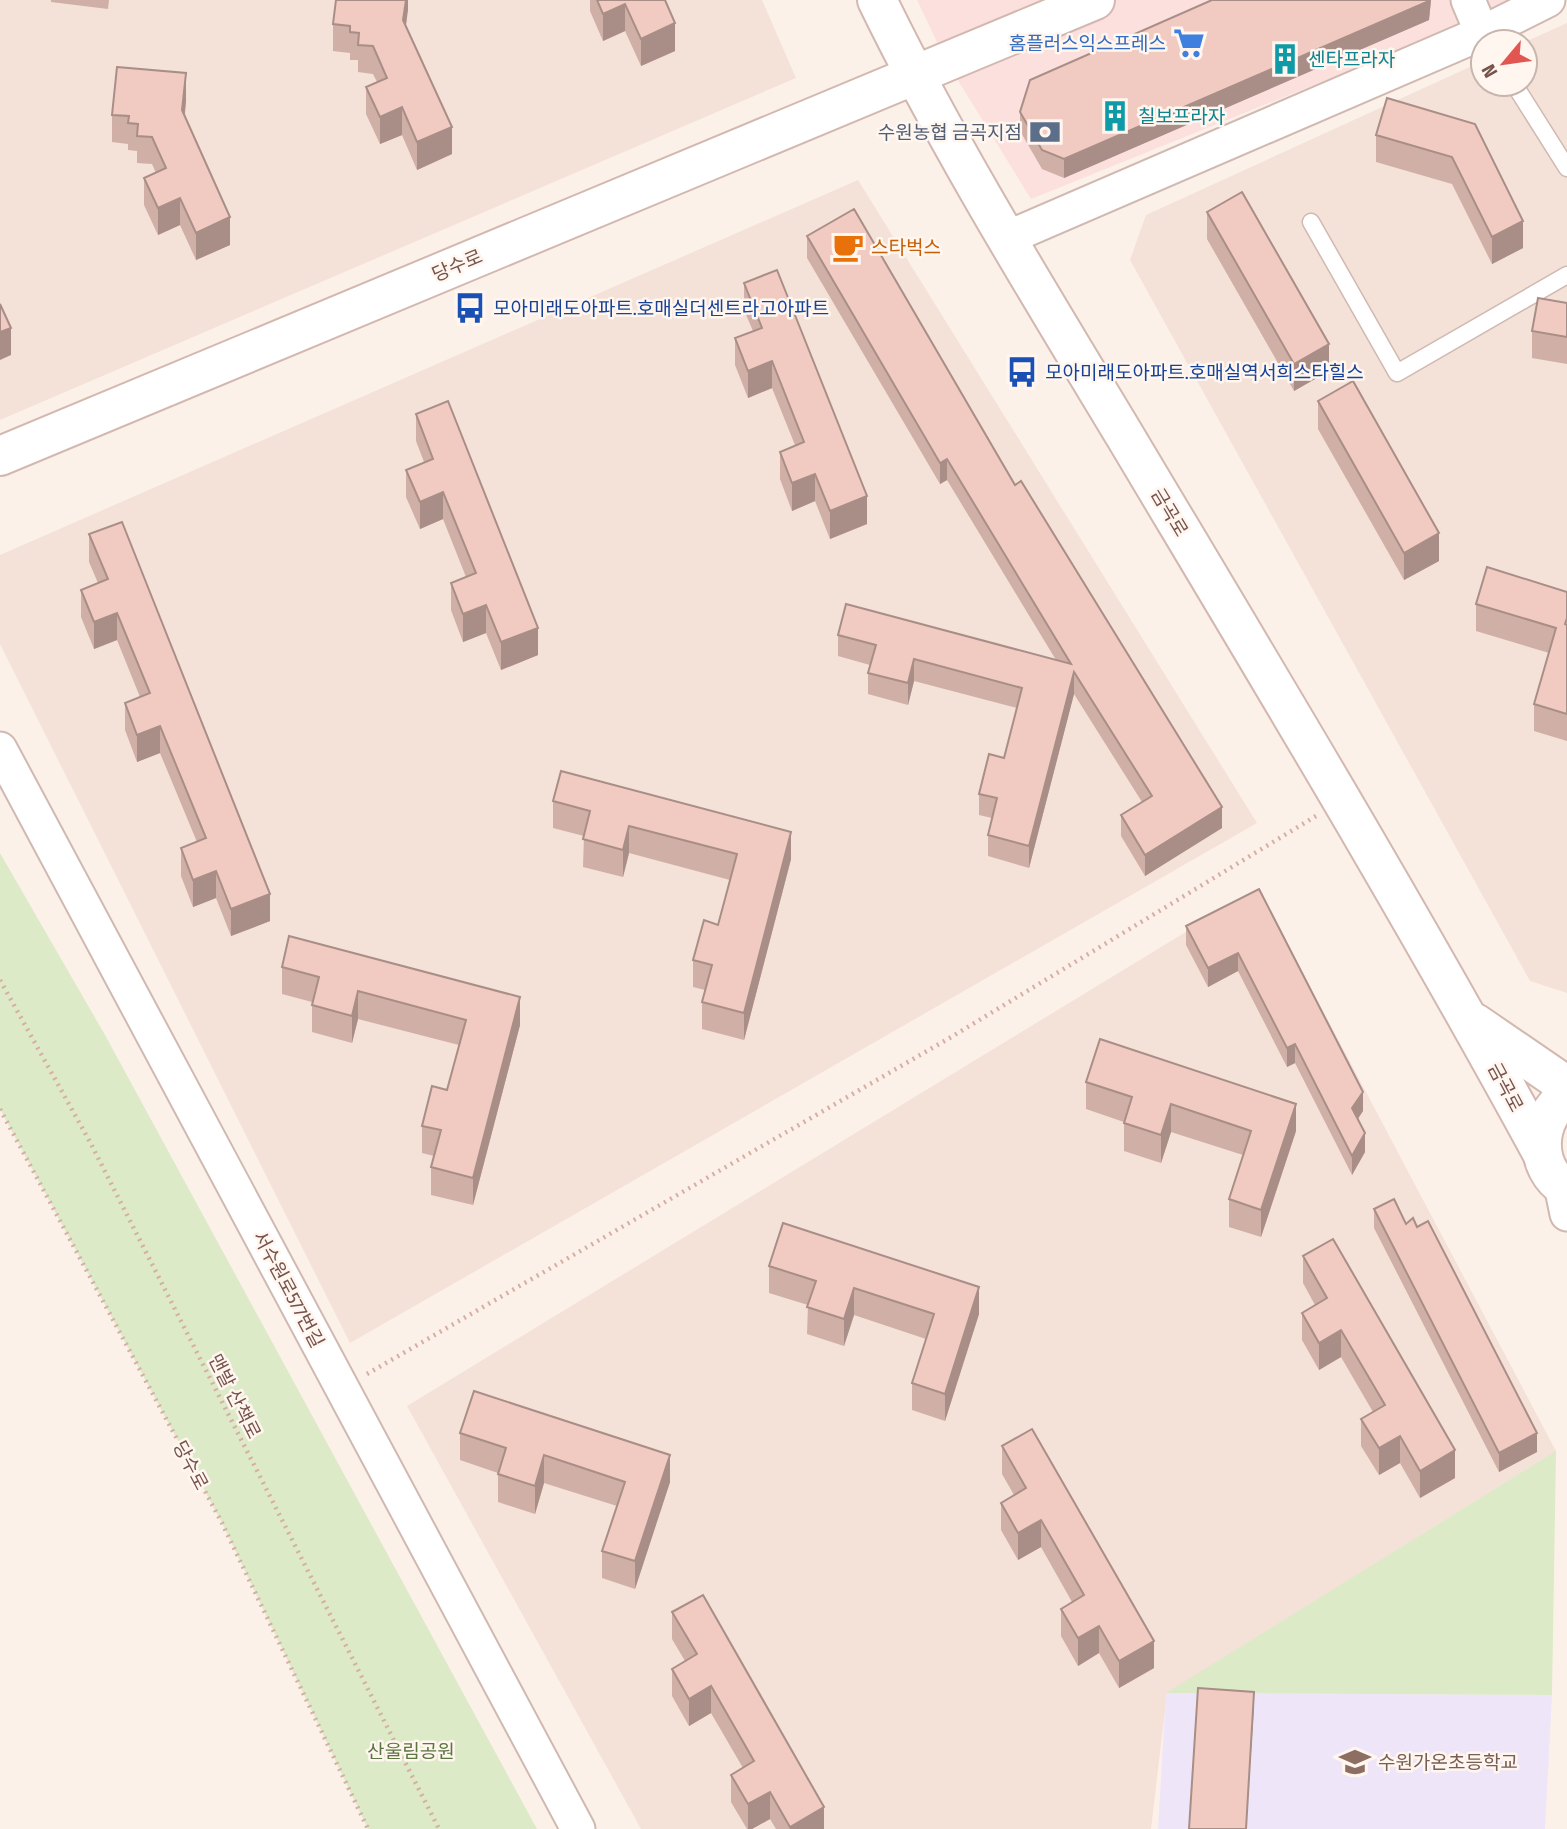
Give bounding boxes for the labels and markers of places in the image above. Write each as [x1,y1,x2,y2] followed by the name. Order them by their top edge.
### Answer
[1172,26,1206,60] supermarket icon: 홈플러스익스프레스
[1009,32,1166,55] place label: 홈플러스익스프레스
[1268,42,1302,76] building icon: 센타프라자
[1308,48,1395,71] place label: 센타프라자
[1098,99,1132,133] building icon: 칠보프라자
[1138,105,1225,128] place label: 칠보프라자
[1028,115,1062,149] bank icon: 수원농협 금곡지점
[878,121,1022,144] place label: 수원농협 금곡지점
[831,230,865,264] cafe icon: 스타벅스
[871,236,941,259] place label: 스타벅스
[453,291,487,325] bus stop icon: 모아미래도아파트.호매실더센트라고아파트
[493,297,829,320] place label: 모아미래도아파트.호매실더센트라고아파트
[1005,355,1039,389] bus stop icon: 모아미래도아파트.호매실역서희스타힐스
[1045,361,1364,384] place label: 모아미래도아파트.호매실역서희스타힐스
[1338,1745,1372,1779] school or university icon: 수원가온초등학교
[1378,1751,1518,1774] place label: 수원가온초등학교

